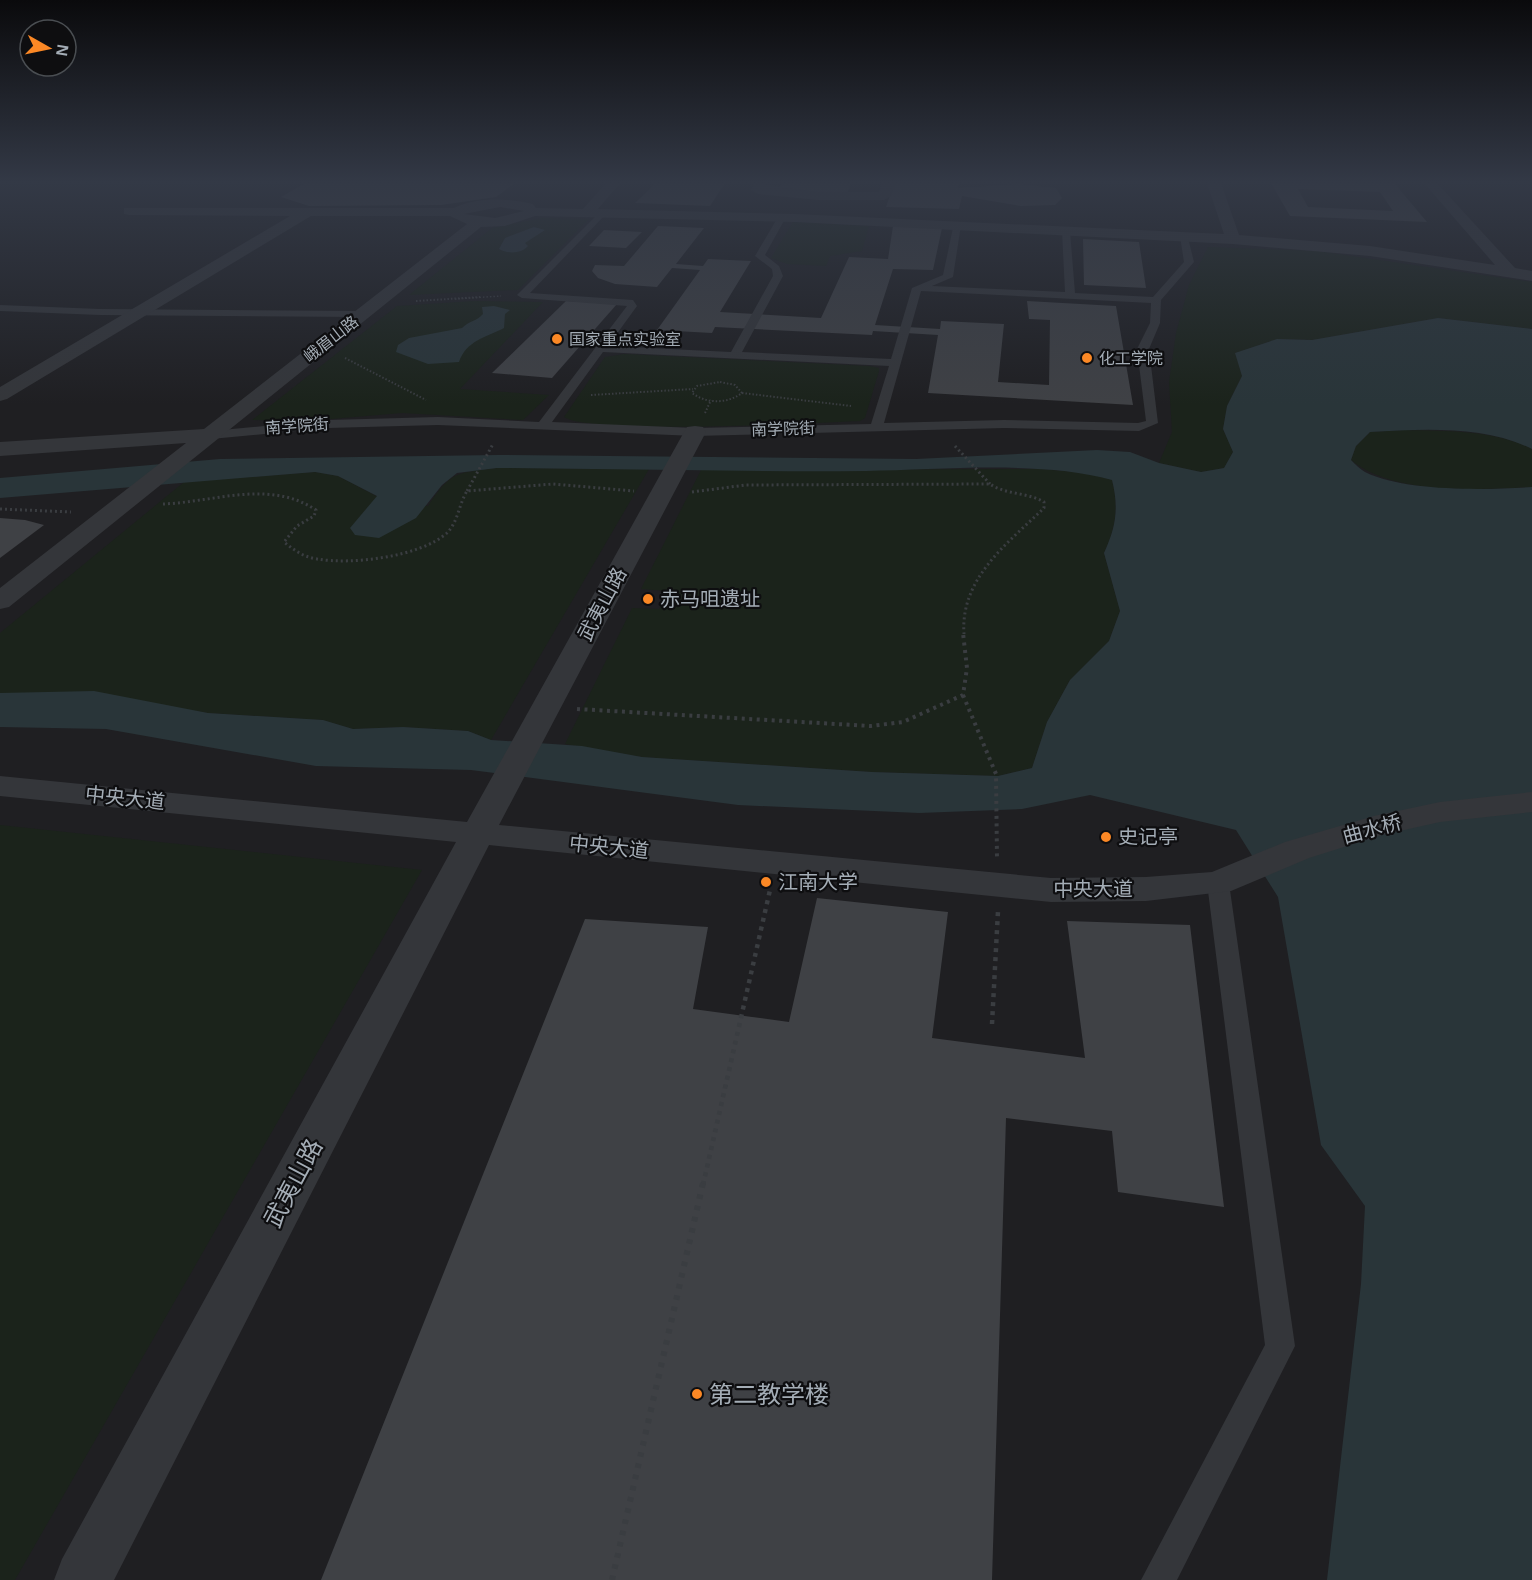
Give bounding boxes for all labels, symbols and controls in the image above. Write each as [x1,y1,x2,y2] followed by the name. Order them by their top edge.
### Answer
[18,18,78,78] north arrow
[53,43,72,57] text: N
[301,313,361,365] street label: 峨眉山路
[569,331,681,348] place label: 国家重点实验室
[550,332,564,346] marker: 国家重点实验室
[1099,350,1163,367] place label: 化工学院
[1080,351,1094,365] marker: 化工学院
[264,415,330,437] street label: 南学院街
[751,419,815,439] street label: 南学院街
[574,564,630,644] street label: 武夷山路
[660,588,760,610] place label: 赤马咀遗址
[641,592,655,606] marker: 赤马咀遗址
[84,783,166,813] street label: 中央大道
[1340,811,1404,847] street label: 曲水桥
[1118,826,1178,848] place label: 史记亭
[1099,830,1113,844] marker: 史记亭
[568,832,650,862] street label: 中央大道
[778,871,858,893] place label: 江南大学
[759,875,773,889] marker: 江南大学
[1053,878,1133,900] street label: 中央大道
[259,1134,327,1232] street label: 武夷山路
[709,1381,829,1408] place label: 第二教学楼
[690,1387,704,1401] marker: 第二教学楼

